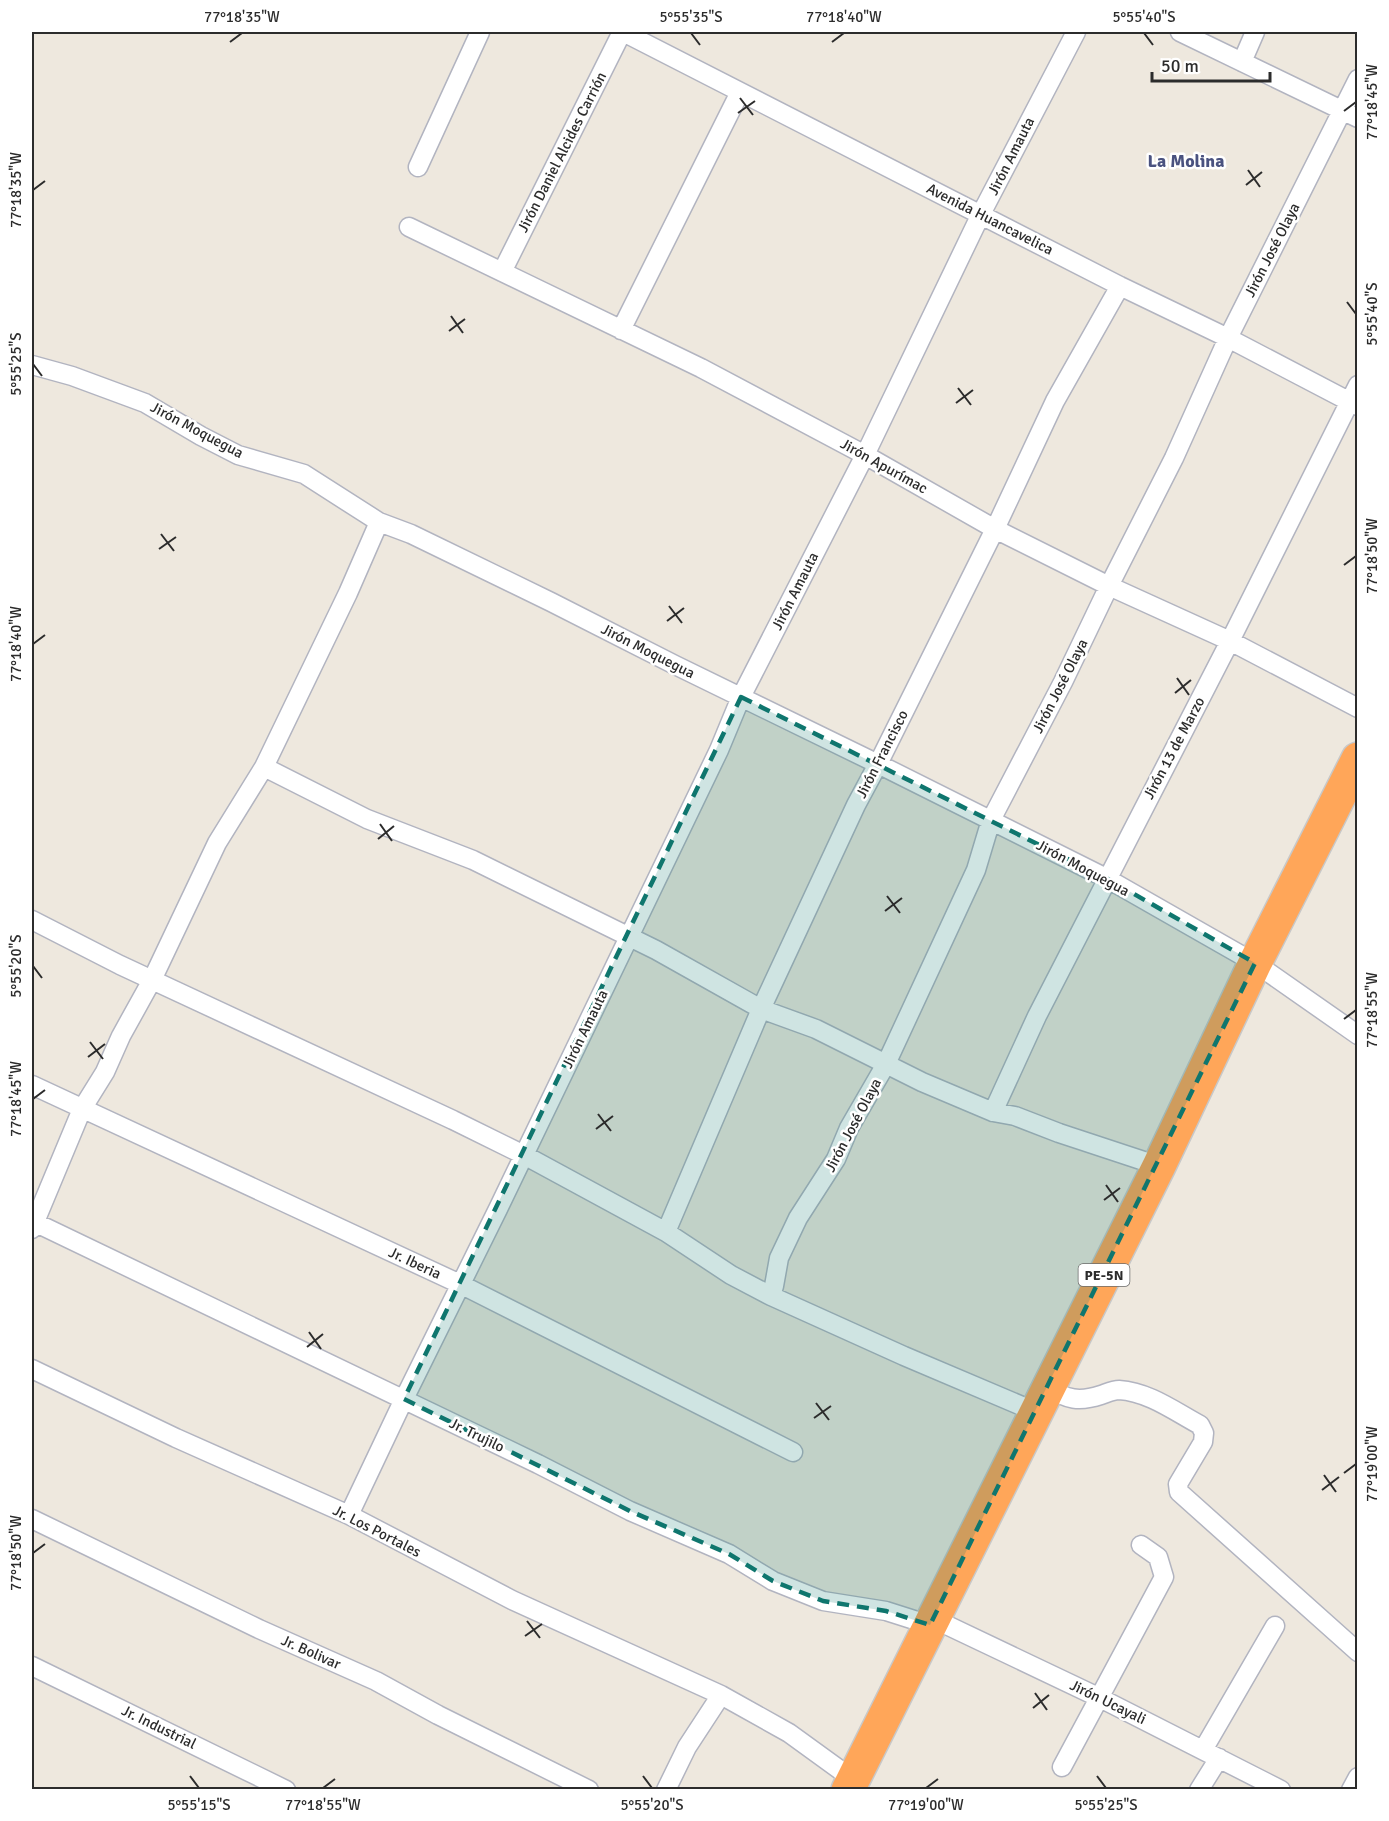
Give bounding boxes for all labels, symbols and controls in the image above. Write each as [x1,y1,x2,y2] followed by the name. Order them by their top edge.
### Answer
[204,8,280,26] text: 77°18'35"W
[659,8,723,26] text: 5°55'35"S
[806,8,882,26] text: 77°18'40"W
[1112,8,1176,26] text: 5°55'40"S
[1152,45,1270,83] scale bar
[1161,55,1199,77] text: 50 m
[1363,64,1381,140] text: 77°18'45"W
[514,69,610,235] street label: Jirón Daniel Alcides Carrión
[984,114,1038,198] street label: Jirón Amauta
[1148,150,1224,172] district label: La Molina
[7,152,25,228] text: 77°18'35"W
[924,179,1056,259] street label: Avenida Huancavelica
[1241,200,1303,300] street label: Jirón José Olaya
[1363,282,1381,346] text: 5°55'40"S
[7,332,25,396] text: 5°55'25"S
[147,398,247,462] street label: Jirón Moquegua
[837,435,931,497] street label: Jirón Apurímac
[1363,518,1381,594] text: 77°18'50"W
[768,549,822,633] street label: Jirón Amauta
[7,606,25,682] text: 77°18'40"W
[598,620,698,682] street label: Jirón Moquegua
[1029,636,1091,736] street label: Jirón José Olaya
[1139,694,1209,802] street label: Jirón 13 de Marzo
[852,707,912,801] street label: Jirón Francisco
[1033,836,1133,900] street label: Jirón Moquegua
[7,934,25,998] text: 5°55'20"S
[1363,972,1381,1048] text: 77°18'55"W
[558,987,612,1071] street label: Jirón Amauta
[7,1061,25,1137] text: 77°18'45"W
[821,1075,885,1175] street label: Jirón José Olaya
[386,1243,444,1283] street label: Jr. Iberia
[1078,1264,1130,1286] road number: PE-5N
[446,1414,508,1456] street label: Jr. Trujilo
[1363,1426,1381,1502] text: 77°19'00"W
[330,1501,424,1561] street label: Jr. Los Portales
[7,1515,25,1591] text: 77°18'50"W
[278,1631,344,1673] street label: Jr. Bolivar
[1067,1676,1149,1728] street label: Jirón Ucayali
[119,1701,199,1753] street label: Jr. Industrial
[167,1796,231,1814] text: 5°55'15"S
[285,1796,361,1814] text: 77°18'55"W
[620,1796,684,1814] text: 5°55'20"S
[888,1796,964,1814] text: 77°19'00"W
[1074,1796,1138,1814] text: 5°55'25"S

